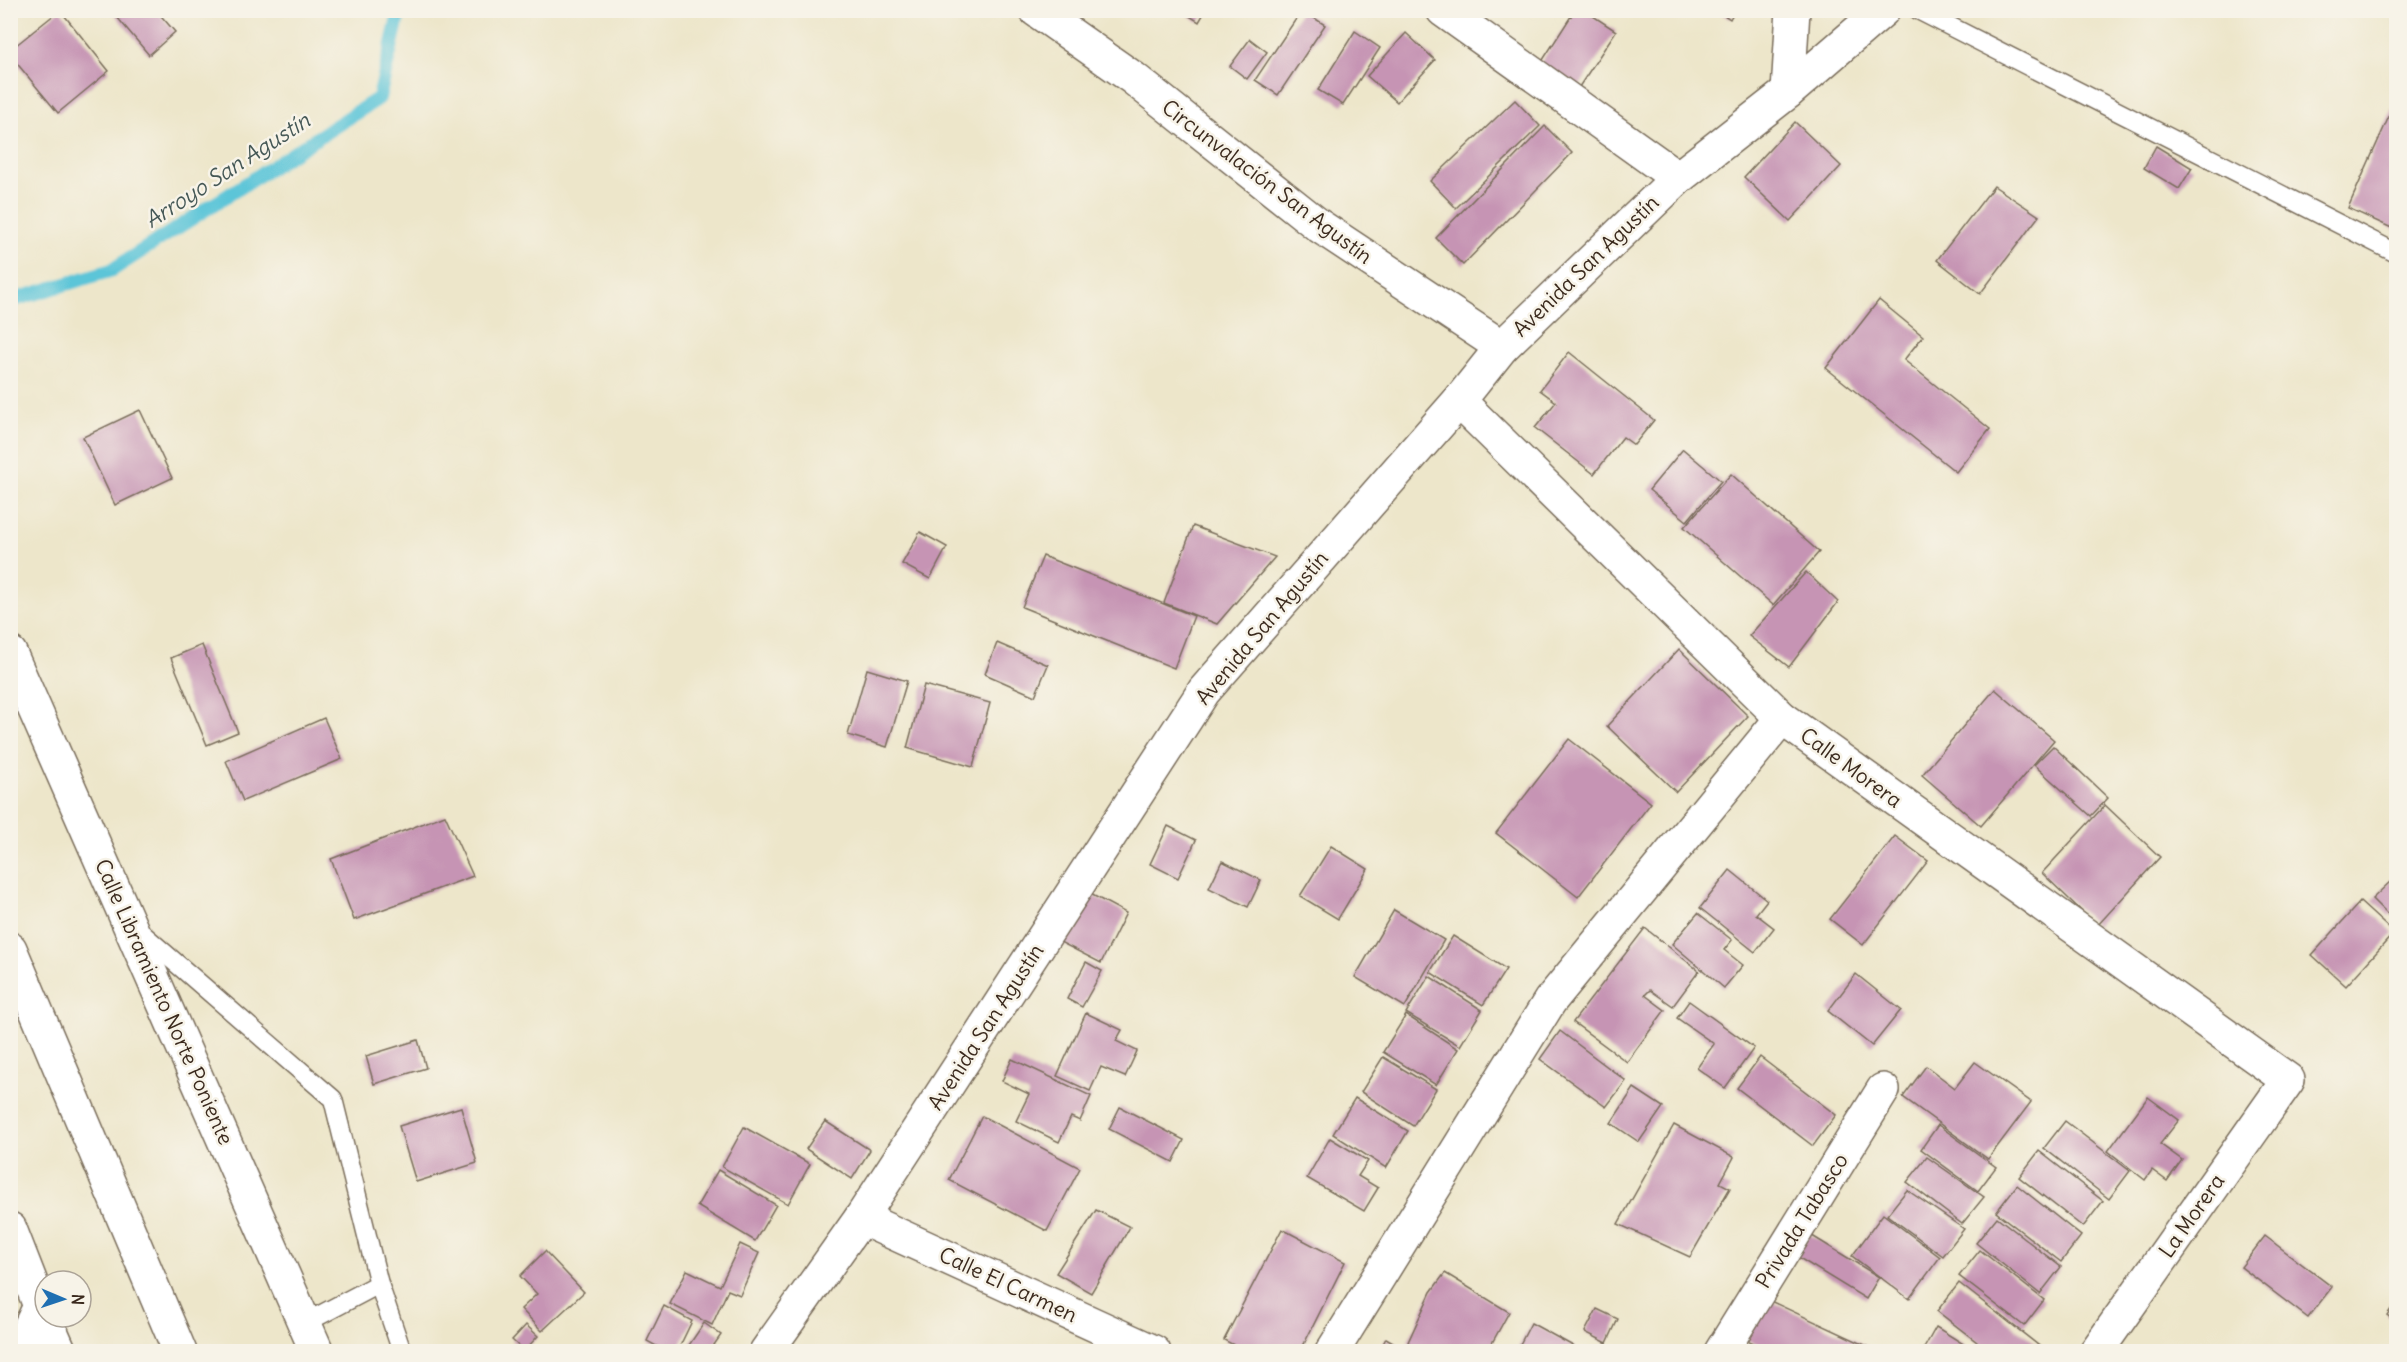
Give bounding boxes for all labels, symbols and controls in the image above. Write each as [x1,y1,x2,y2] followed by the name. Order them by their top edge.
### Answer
[1157,94,1378,270] street label: Circunvalación San Agustín
[139,105,316,234] water label: Arroyo San Agustín
[1507,189,1664,342] street label: Avenida San Agustín
[1189,545,1334,710] street label: Avenida San Agustín
[1795,722,1908,814] street label: Calle Morera
[89,855,240,1149] street label: Calle Libramiento Norte Poniente
[922,939,1049,1115] street label: Avenida San Agustín
[1749,1148,1854,1293] street label: Privada Tabasco
[2153,1168,2230,1263] street label: La Morera
[935,1241,1082,1328] street label: Calle El Carmen
[33,1269,93,1329] north arrow
[68,1294,88,1305] text: N

